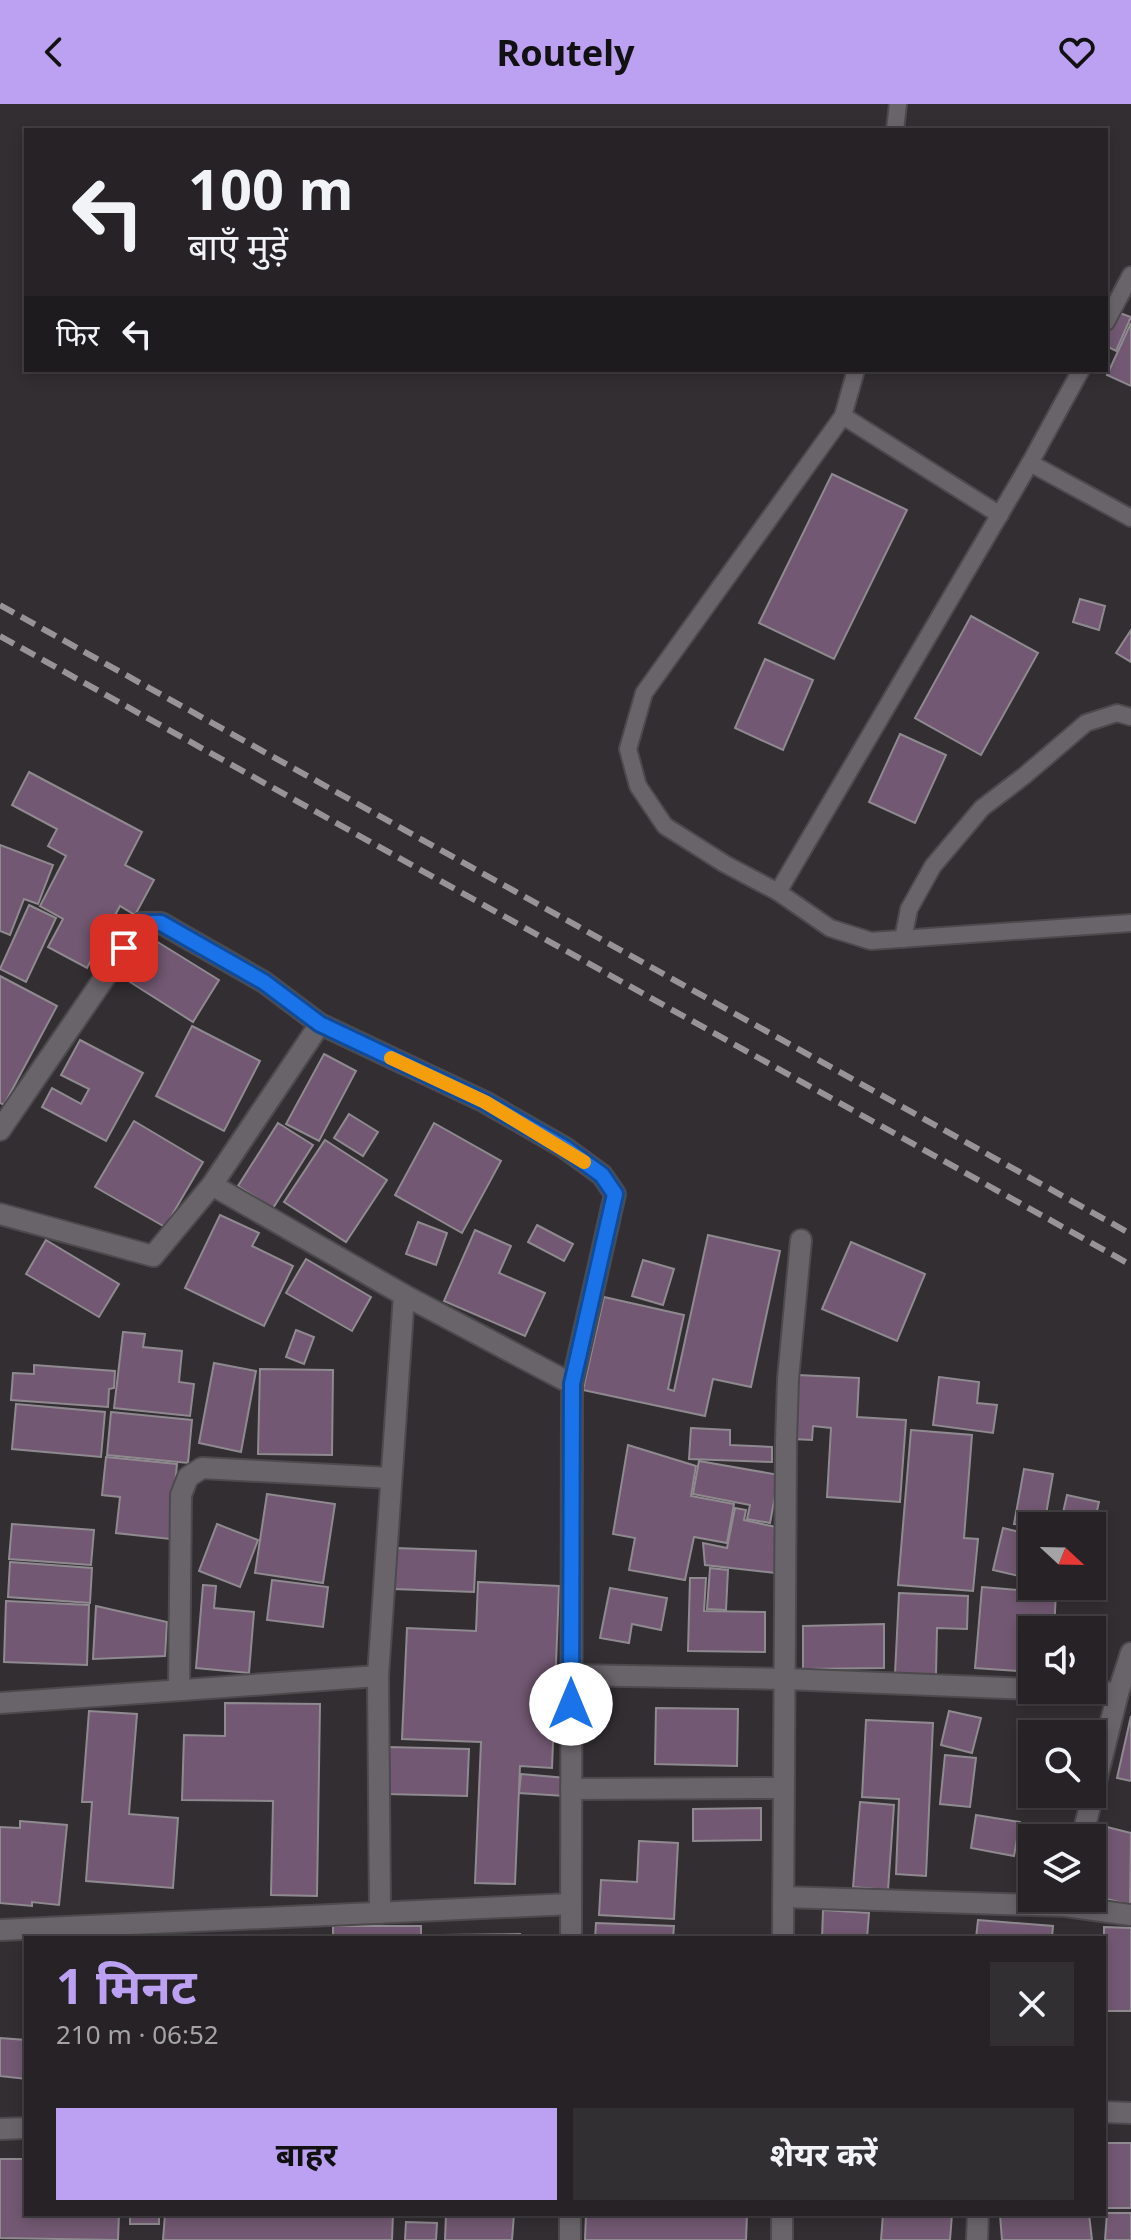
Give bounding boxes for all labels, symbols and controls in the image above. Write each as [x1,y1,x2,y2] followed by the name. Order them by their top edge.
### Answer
[497,28,634,77] text: Routely
[32,30,76,74] icon: back
[1055,30,1099,74] icon: heart
[188,150,353,226] text: 100 m
[56,160,160,264] icon: left
[188,222,288,271] text: बाएँ मुड़ें
[115,312,159,356] icon: left
[56,314,99,355] text: फिर
[90,914,158,982] pin
[102,926,146,970] icon: arrive
[1018,1512,1106,1600] north arrow
[1018,1512,1106,1912] map controls
[1018,1616,1106,1704] button: sound
[529,1662,613,1746] position arrow
[1018,1720,1106,1808] button: search
[1018,1824,1106,1912] button: layers
[56,1953,197,2018] text: 1 मिनट
[990,1962,1074,2046] button: close
[56,2016,219,2052] text: 210 m · 06:52
[56,2108,557,2200] button: बाहर
[573,2108,1074,2200] button: शेयर करें

